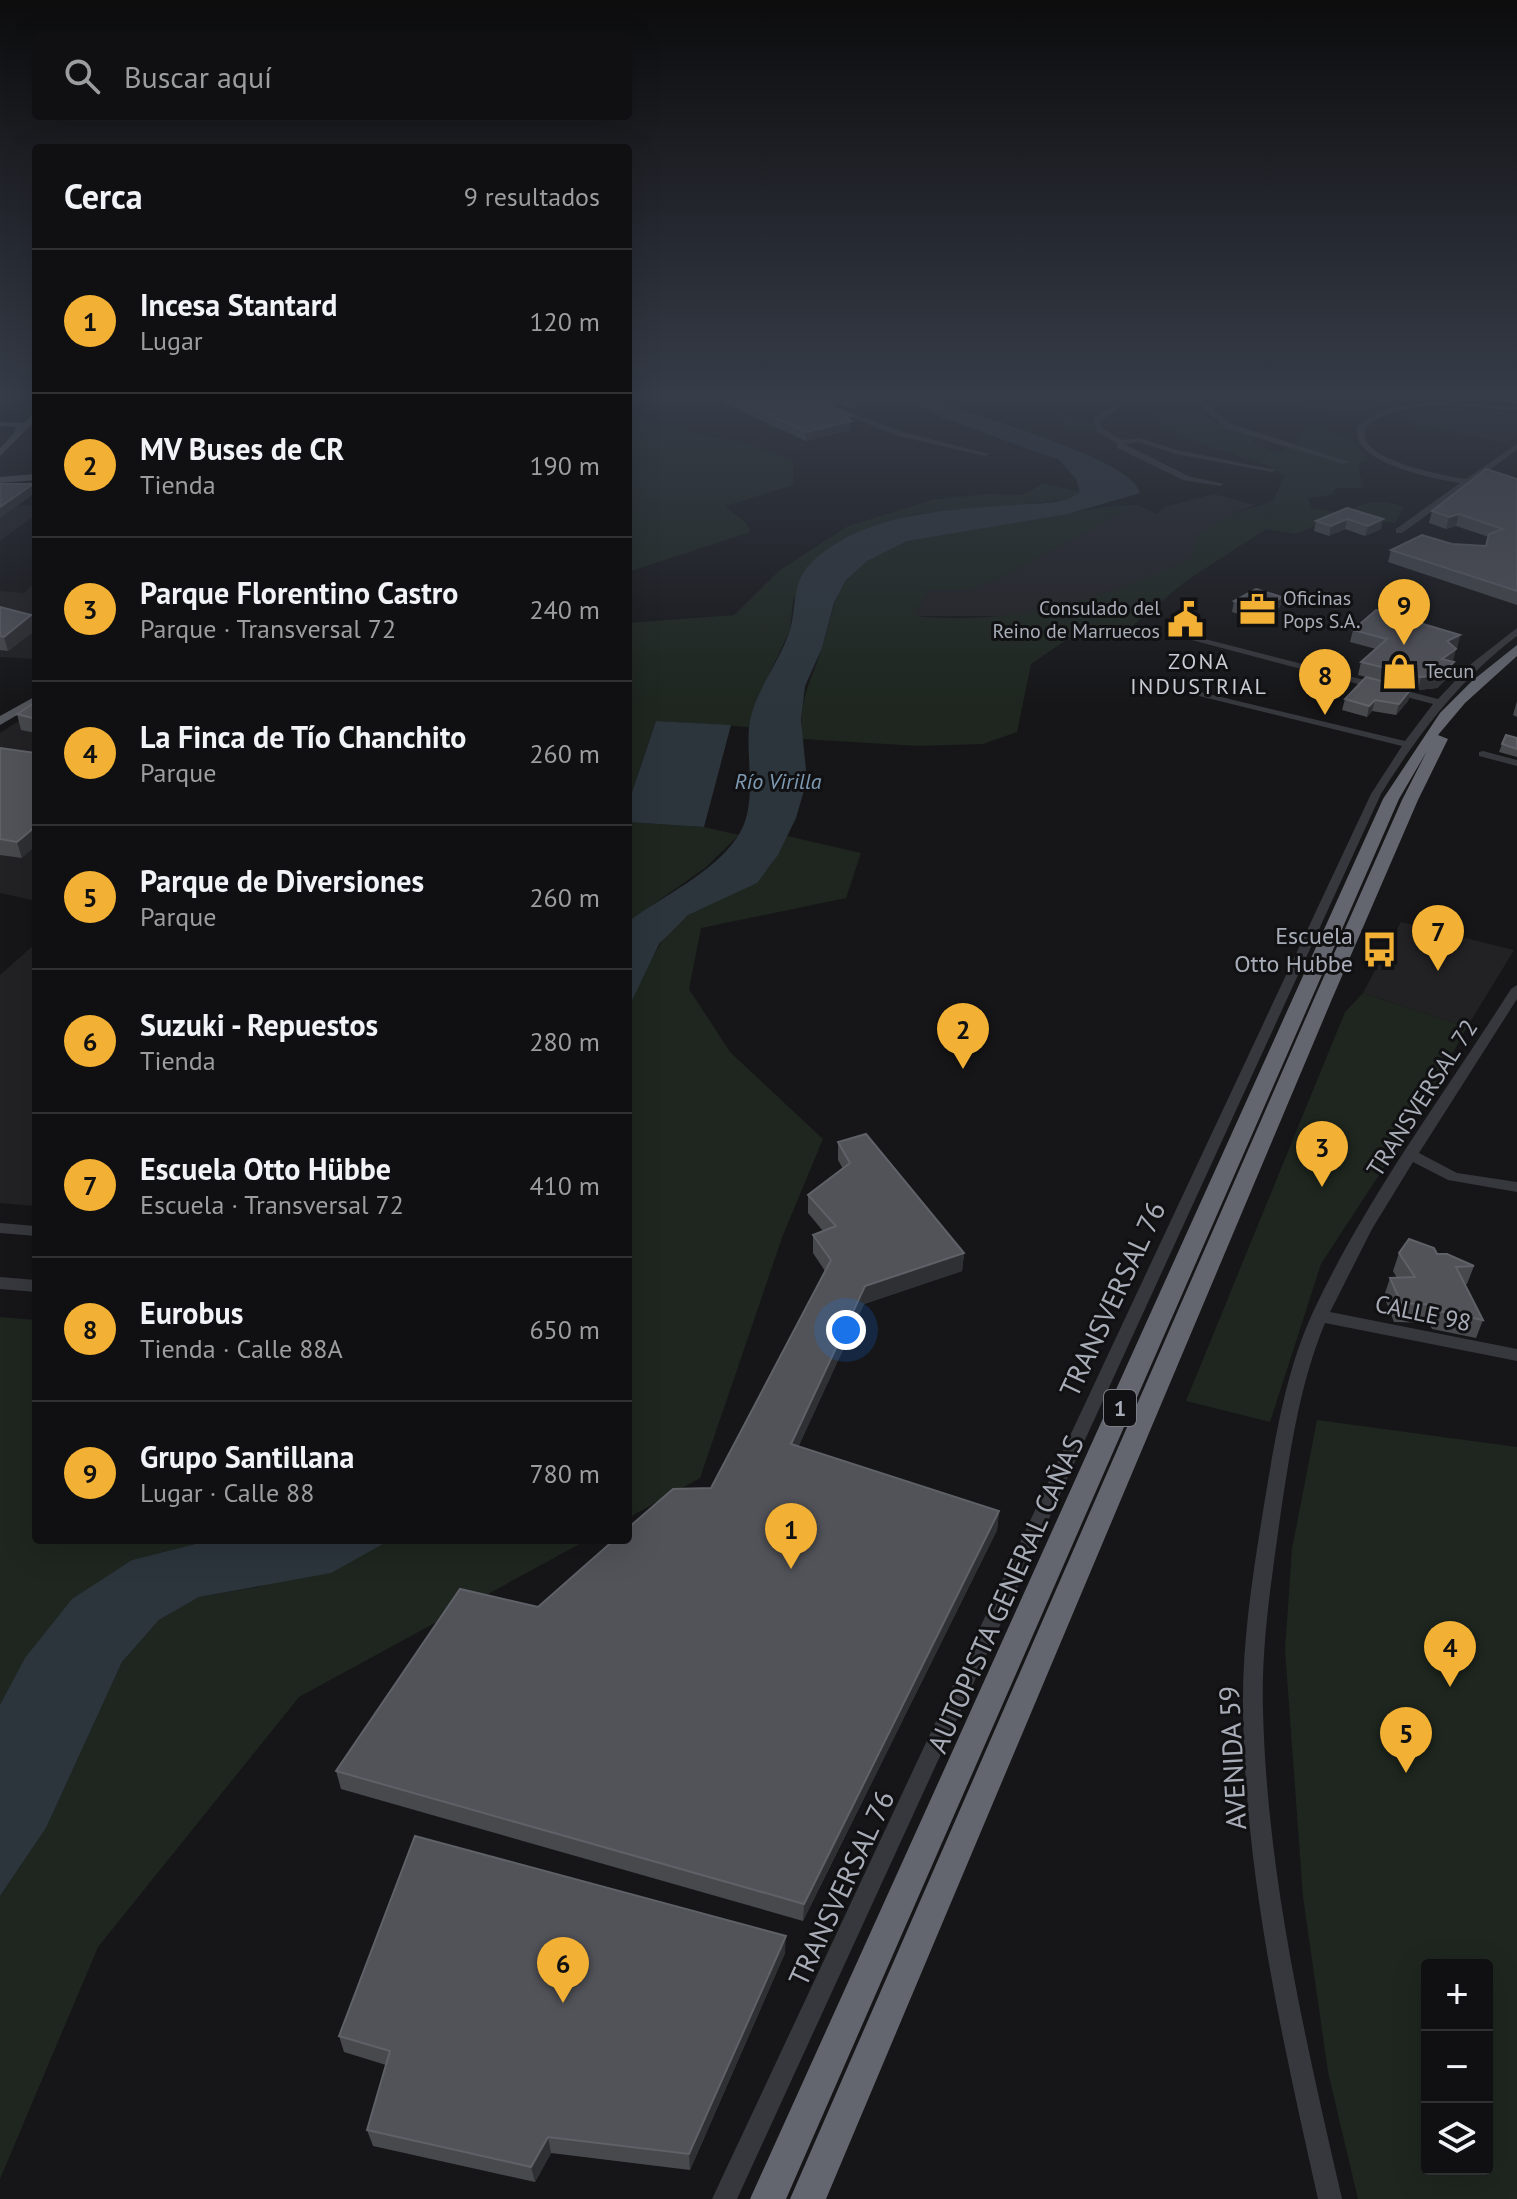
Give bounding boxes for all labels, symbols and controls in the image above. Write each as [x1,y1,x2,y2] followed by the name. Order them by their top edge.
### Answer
[32,32,632,120] search box
[60,54,104,98] icon: search
[124,57,272,96] text: Buscar aquí
[64,174,143,218] text: Cerca
[464,180,600,213] text: 9 resultados
[140,285,337,324] text: Incesa Stantard
[83,305,97,338] text: 1
[529,305,600,338] text: 120 m
[140,324,203,357] text: Lugar
[140,429,344,468] text: MV Buses de CR
[83,449,97,482] text: 2
[529,449,600,482] text: 190 m
[140,468,216,501] text: Tienda
[140,573,458,612] text: Parque Florentino Castro
[1378,579,1430,645] pin: 9
[1283,585,1360,634] place label: Oficinas Pops S.A.
[1238,591,1276,629] office icon: Oficinas Pops S.A.
[83,593,97,626] text: 3
[529,593,600,626] text: 240 m
[993,595,1160,644] place label: Consulado del Reino de Marruecos
[1167,601,1205,639] public building icon: Consulado del Reino de Marruecos
[140,612,396,645] text: Parque · Transversal 72
[1130,647,1268,700] district label: ZONA INDUSTRIAL
[1299,649,1351,715] pin: 8
[1380,652,1418,690] shop icon: Tecun
[1425,658,1474,684] place label: Tecun
[140,717,466,756] text: La Finca de Tío Chanchito
[83,737,97,770] text: 4
[529,737,600,770] text: 260 m
[140,756,217,789] text: Parque
[734,767,822,795] water label: Río Virilla
[140,861,424,900] text: Parque de Diversiones
[83,881,97,914] text: 5
[529,881,600,914] text: 260 m
[140,900,217,933] text: Parque
[1412,905,1464,971] pin: 7
[1234,920,1353,979] place label: Escuela Otto Hubbe
[1360,930,1398,968] bus stop icon: Escuela Otto Hubbe
[937,1003,989,1069] pin: 2
[140,1005,378,1044] text: Suzuki - Repuestos
[1360,1013,1484,1183] street label: TRANSVERSAL 72
[83,1025,97,1058] text: 6
[529,1025,600,1058] text: 280 m
[140,1044,216,1077] text: Tienda
[1296,1121,1348,1187] pin: 3
[140,1149,391,1188] text: Escuela Otto Hübbe
[83,1169,97,1202] text: 7
[529,1169,600,1202] text: 410 m
[140,1188,404,1221] text: Escuela · Transversal 72
[1051,1195,1173,1403] street label: TRANSVERSAL 76
[1372,1288,1474,1338] street label: CALLE 98
[140,1293,243,1332] text: Eurobus
[826,1310,866,1350] your location
[83,1313,97,1346] text: 8
[529,1313,600,1346] text: 650 m
[140,1332,343,1365] text: Tienda · Calle 88A
[1104,1390,1136,1426] road number: 1
[918,1429,1092,1759] street label: AUTOPISTA GENERAL CAÑAS
[140,1437,354,1476] text: Grupo Santillana
[83,1457,97,1490] text: 9
[529,1457,600,1490] text: 780 m
[140,1476,314,1509] text: Lugar · Calle 88
[765,1503,817,1569] pin: 1
[1424,1621,1476,1687] pin: 4
[1210,1685,1254,1831] street label: AVENIDA 59
[1380,1707,1432,1773] pin: 5
[780,1784,902,1992] street label: TRANSVERSAL 76
[537,1937,589,2003] pin: 6
[1421,1959,1493,2175] map controls
[1421,1959,1493,2031] button: +
[1421,2031,1493,2103] button: −
[1421,2103,1493,2175] button: layers

